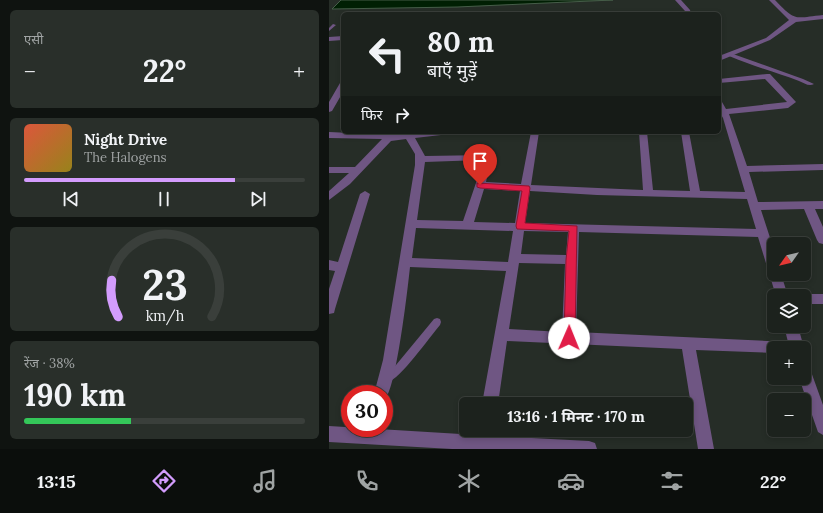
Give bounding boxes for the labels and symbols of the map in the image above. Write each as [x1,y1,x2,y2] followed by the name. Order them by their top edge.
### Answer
[463,144,497,185] pin
[767,237,811,281] north arrow
[548,317,590,359] position arrow
[341,385,393,437] speed limit sign: 30

